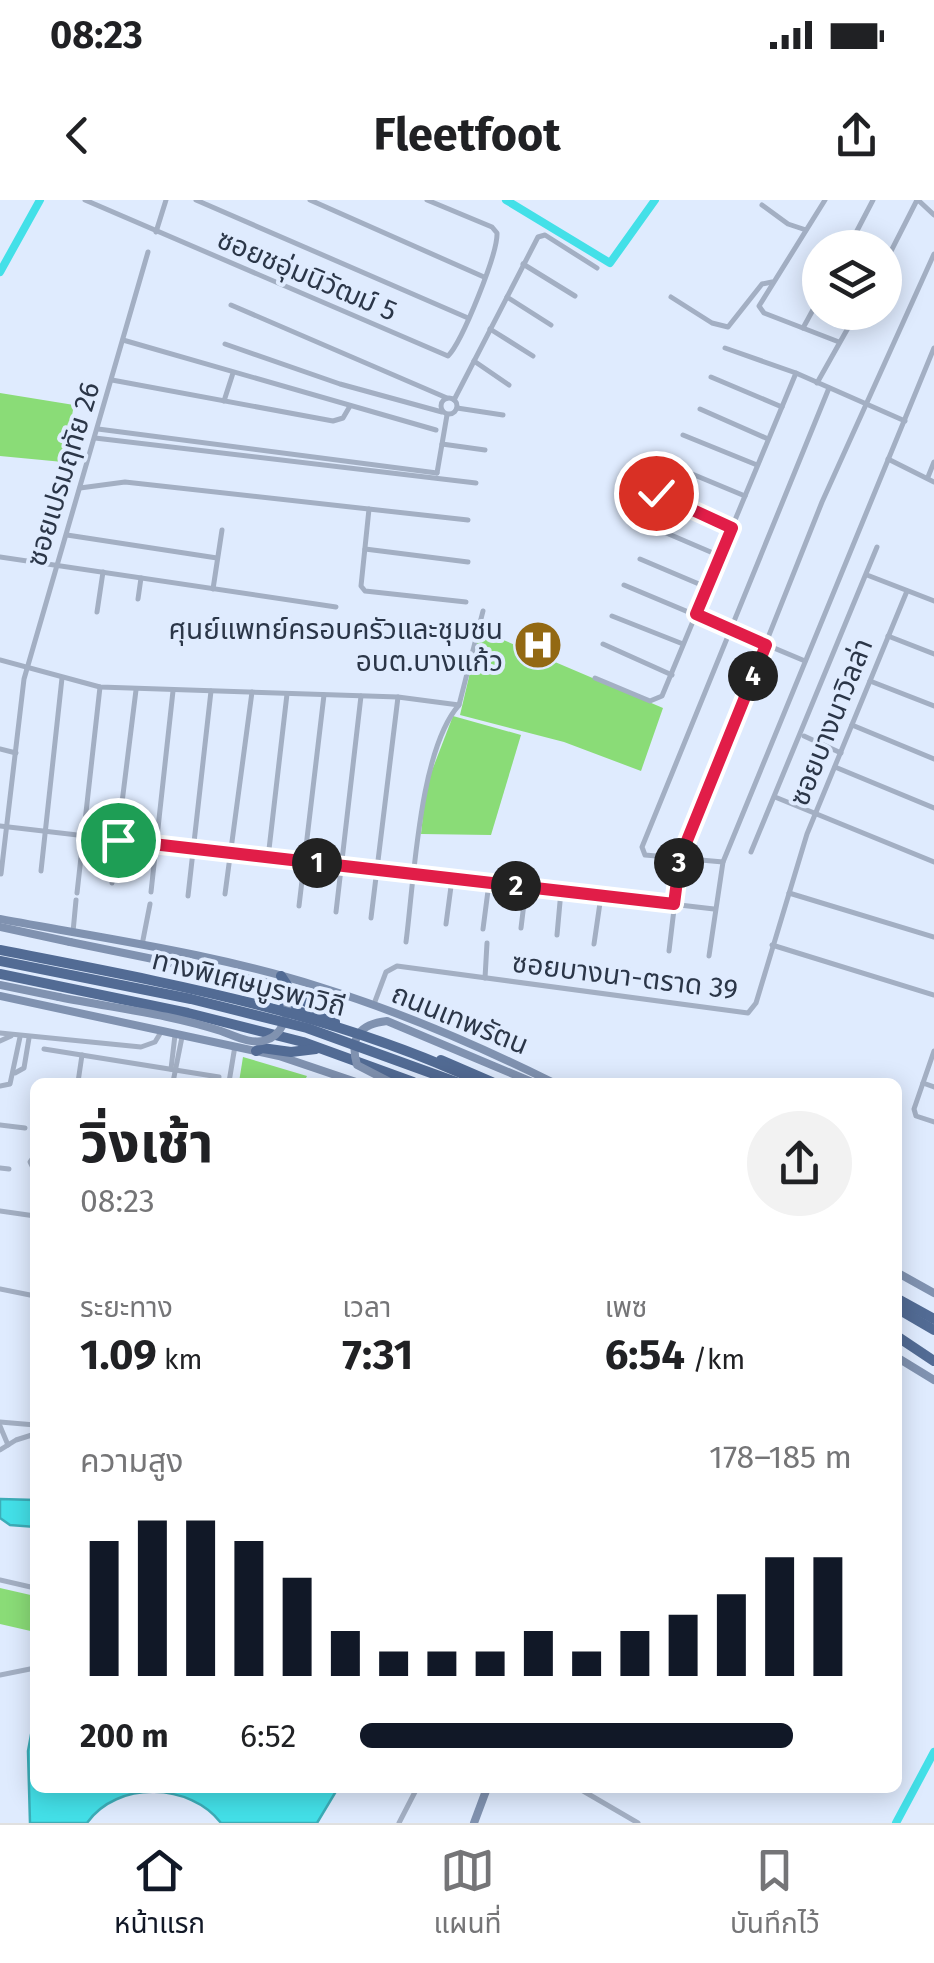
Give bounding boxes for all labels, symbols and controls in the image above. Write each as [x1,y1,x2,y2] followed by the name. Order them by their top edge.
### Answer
[50,12,143,58] text: 08:23
[50,108,105,163] icon: back
[373,108,561,162] text: Fleetfoot
[829,108,884,163] icon: share
[212,222,402,328] street label: ซอยชอุ่มนิวัฒม์ 5
[802,230,902,330] map controls
[802,230,902,330] button: layers
[19,378,107,570] street label: ซอยเปรมฤทัย 26
[614,451,699,536] pin
[629,466,684,521] icon: check
[168,613,503,678] place label: ศุนย์แพทย์ครอบครัวและชุมชน อบต.บางแก้ว
[512,619,564,671] hospital icon: ศุนย์แพทย์ครอบครัวและชุมชน อบต.บางแก้ว
[783,634,879,810] street label: ซอยบางนาวิลล่า
[728,651,778,701] pin: 4
[745,659,761,692] text: 4
[76,798,161,883] pin
[91,813,146,868] icon: arrive
[292,838,342,888] pin: 1
[654,838,704,888] pin: 3
[311,846,324,879] text: 1
[672,846,686,879] text: 3
[491,861,541,911] pin: 2
[509,869,523,902] text: 2
[148,943,349,1024] street label: ทางพิเศษบูรพาวิถี
[510,946,740,1006] street label: ซอยบางนา-ตราด 39
[387,977,533,1061] street label: ถนนเทพรัตน
[80,1111,214,1177] text: วิ่งเช้า
[747,1111,852,1216] button: share
[80,1182,155,1220] text: 08:23
[80,1291,173,1324] text: ระยะทาง
[342,1291,391,1324] text: เวลา
[605,1291,647,1324] text: เพซ
[80,1330,157,1380] text: 1.09
[342,1330,413,1380] text: 7:31
[605,1330,685,1380] text: 6:54
[157,1343,202,1376] text: km
[685,1343,745,1376] text: /km
[709,1438,852,1476] text: 178–185 m
[80,1442,184,1480] text: ความสูง
[80,1717,169,1755] text: 200 m
[240,1717,296,1755] text: 6:52
[114,1843,205,1946] tab: หน้าแรก
[433,1843,502,1946] tab: แผนที่
[730,1843,820,1946] tab: บันทึกไว้

